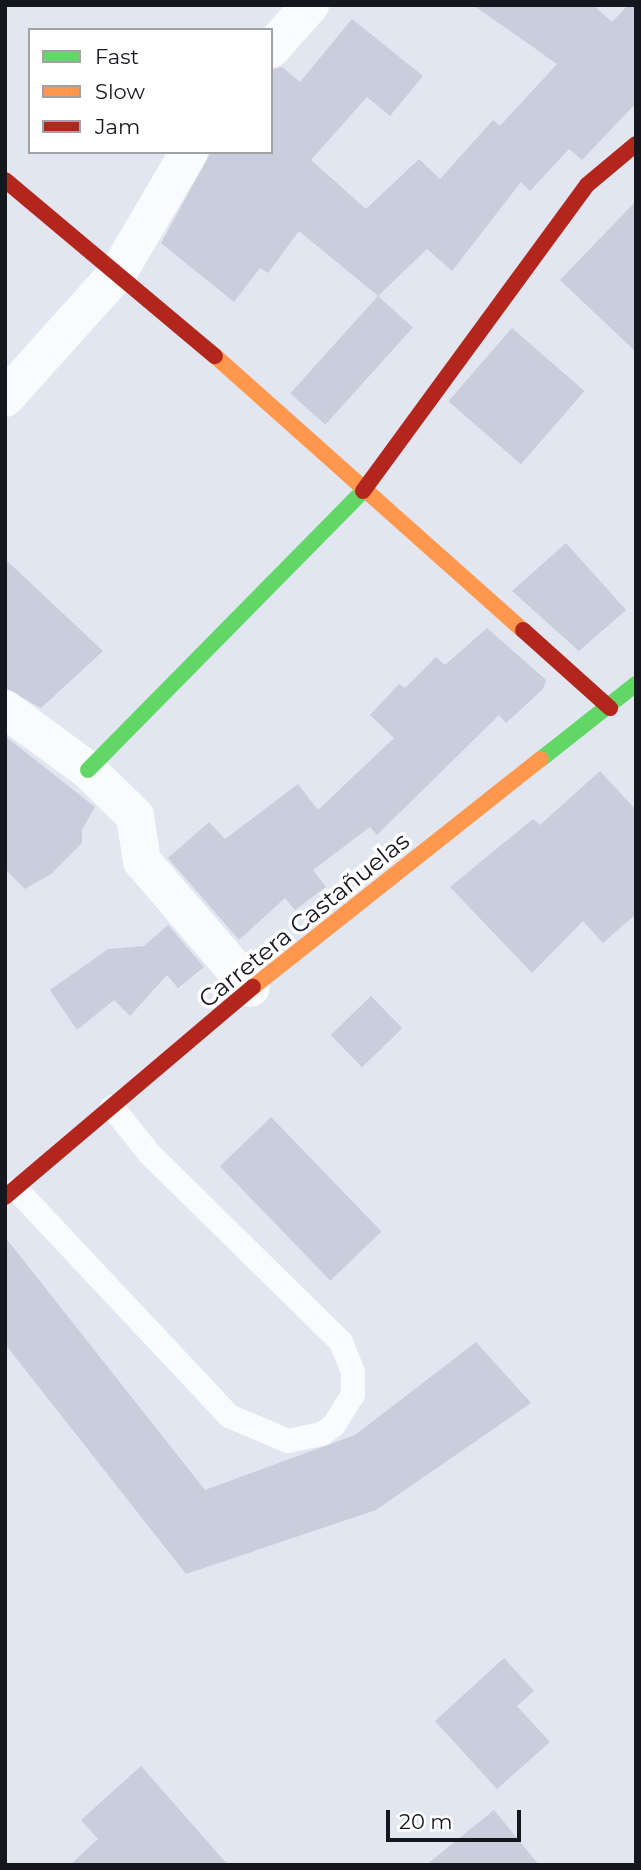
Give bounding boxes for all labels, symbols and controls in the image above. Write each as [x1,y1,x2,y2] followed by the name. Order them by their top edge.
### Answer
[28,28,273,154] legend
[95,44,139,69] text: Fast
[95,79,145,104] text: Slow
[95,114,140,139] text: Jam
[193,826,415,1014] street label: Carretera Castañuelas
[389,1797,524,1841] scale bar
[399,1809,453,1834] text: 20 m

